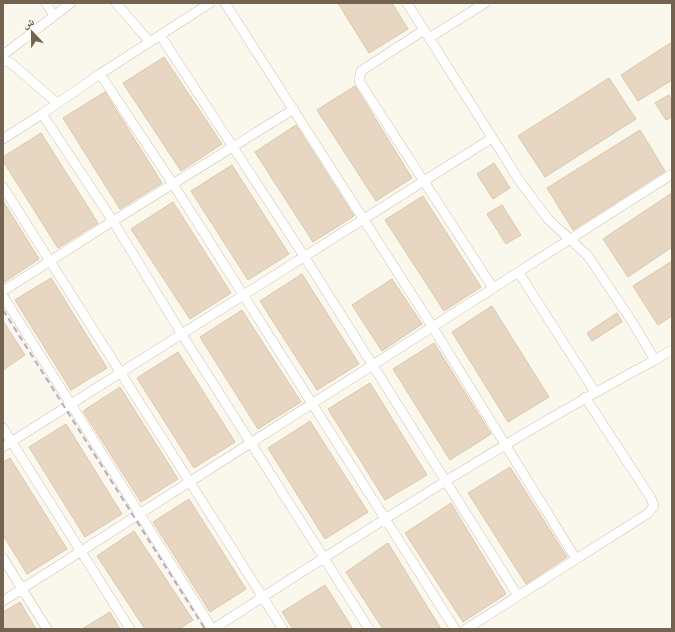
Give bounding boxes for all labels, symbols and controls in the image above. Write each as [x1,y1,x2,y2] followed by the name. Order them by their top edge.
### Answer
[12,12,52,52] north arrow
[20,13,37,32] text: ش

